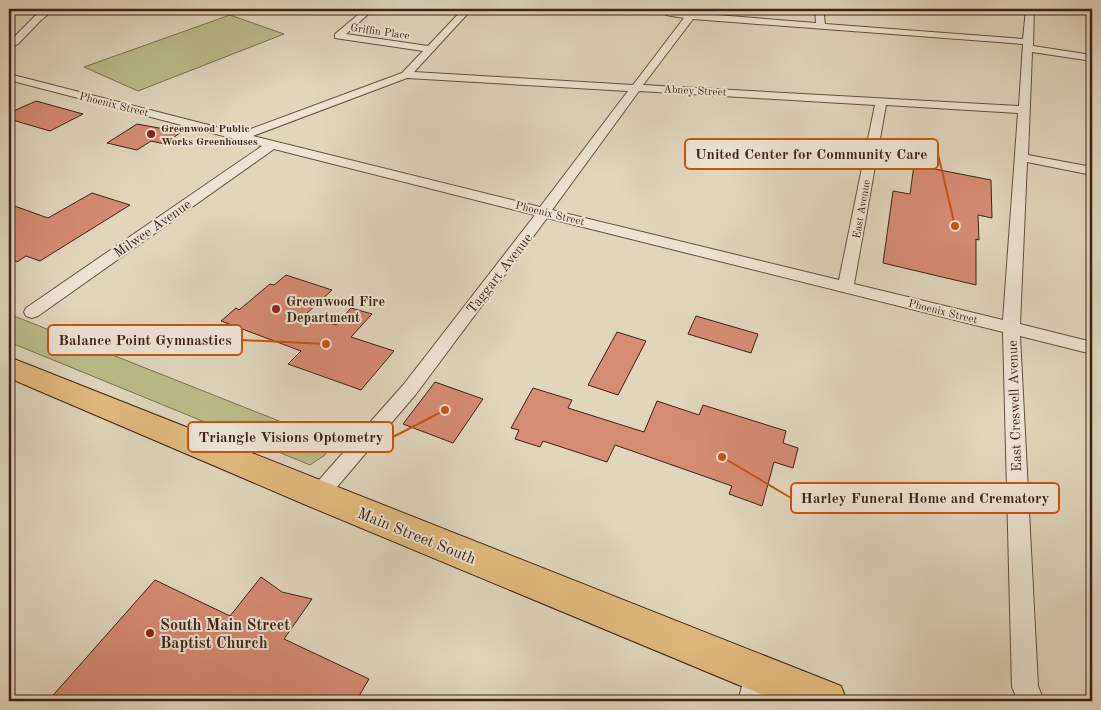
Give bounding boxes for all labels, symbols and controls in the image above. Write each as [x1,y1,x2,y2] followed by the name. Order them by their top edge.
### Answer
[350,23,410,42] street label: Griffin Place
[663,84,727,99] street label: Abney Street
[78,92,149,119] street label: Phoenix Street
[161,124,258,148] place label: Greenwood Public Works Greenhouses
[145,128,157,140] marker: Greenwood Public Works Greenhouses
[685,139,938,169] callout: United Center for Community Care
[695,148,927,163] text: United Center for Community Care
[852,179,873,240] street label: East Avenue
[111,197,194,261] street label: Milwee Avenue
[514,201,585,228] street label: Phoenix Street
[464,231,535,316] street label: Taggart Avenue
[286,295,385,325] place label: Greenwood Fire Department
[907,299,978,326] street label: Phoenix Street
[270,303,282,315] marker: Greenwood Fire Department
[48,325,242,355] callout: Balance Point Gymnastics
[58,334,232,349] text: Balance Point Gymnastics
[1006,340,1024,472] street label: East Creswell Avenue
[188,422,393,452] callout: Triangle Visions Optometry
[198,431,384,446] text: Triangle Visions Optometry
[791,483,1059,513] callout: Harley Funeral Home and Crematory
[801,492,1050,507] text: Harley Funeral Home and Crematory
[355,506,478,568] street label: Main Street South
[160,618,290,652] place label: South Main Street Baptist Church
[144,627,156,639] marker: South Main Street Baptist Church

